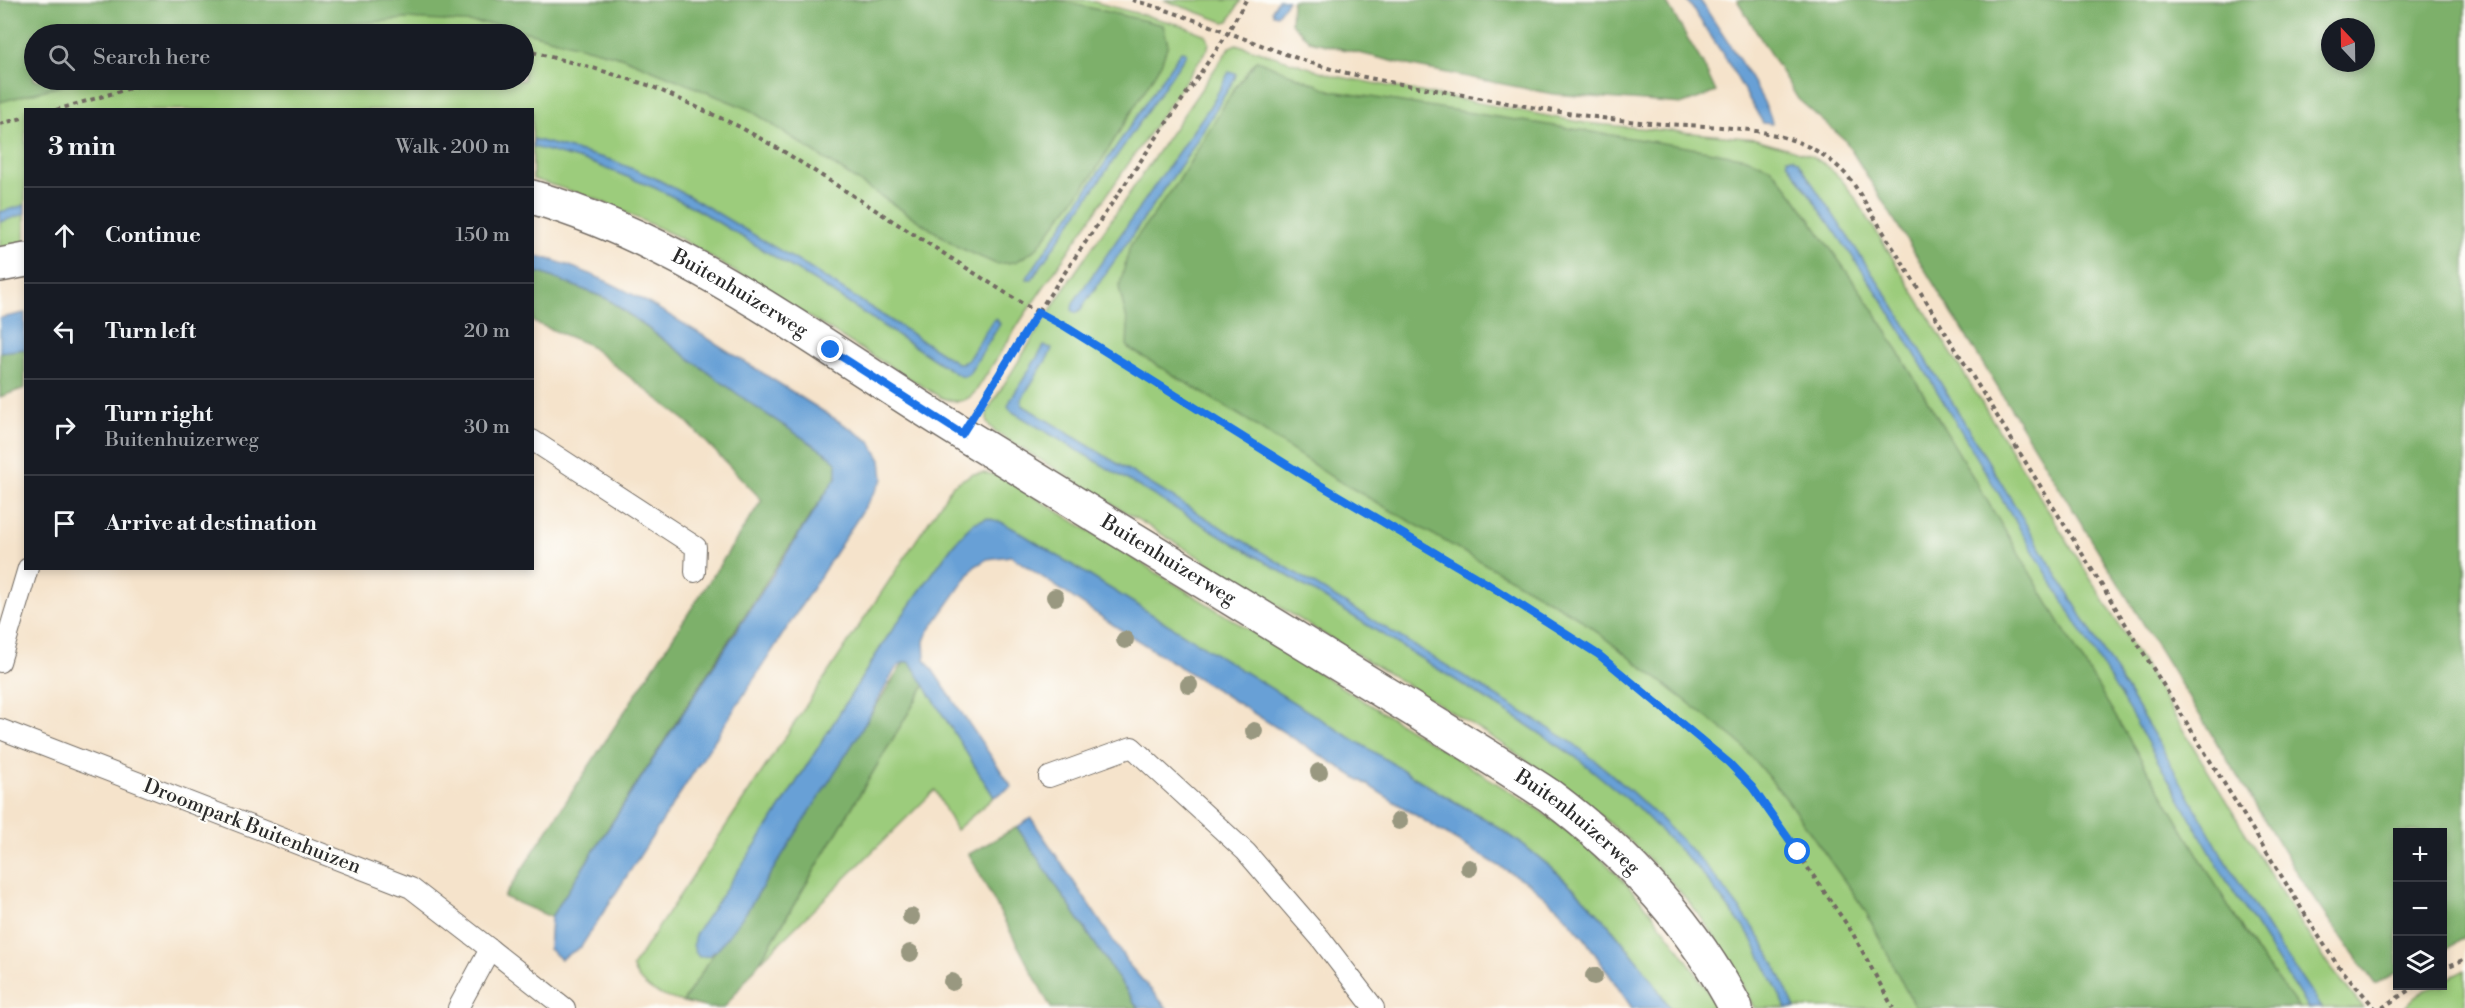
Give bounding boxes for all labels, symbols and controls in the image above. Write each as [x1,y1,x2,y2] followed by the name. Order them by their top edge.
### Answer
[2321,18,2375,72] north arrow
[24,24,534,90] search box
[45,41,78,74] icon: search
[93,44,210,71] text: Search here
[48,131,116,163] text: 3 min
[396,135,510,160] text: Walk · 200 m
[48,219,81,252] icon: ahead
[105,222,201,249] text: Continue
[455,223,510,248] text: 150 m
[667,243,813,344] street label: Buitenhuizerweg
[48,315,81,348] icon: left
[105,318,196,345] text: Turn left
[464,319,510,344] text: 20 m
[817,336,843,362] route end
[105,401,213,428] text: Turn right
[48,411,81,444] icon: right
[464,415,510,440] text: 30 m
[105,428,259,453] text: Buitenhuizerweg
[48,507,81,540] icon: arrive
[1096,509,1241,611] street label: Buitenhuizerweg
[105,510,317,537] text: Arrive at destination
[1509,764,1646,881] street label: Buitenhuizerweg
[140,774,364,880] street label: Droompark Buitenhuizen
[2393,828,2447,990] map controls
[2393,828,2447,882] button: +
[1784,838,1810,864] route start
[2393,882,2447,936] button: −
[2393,936,2447,990] button: layers

